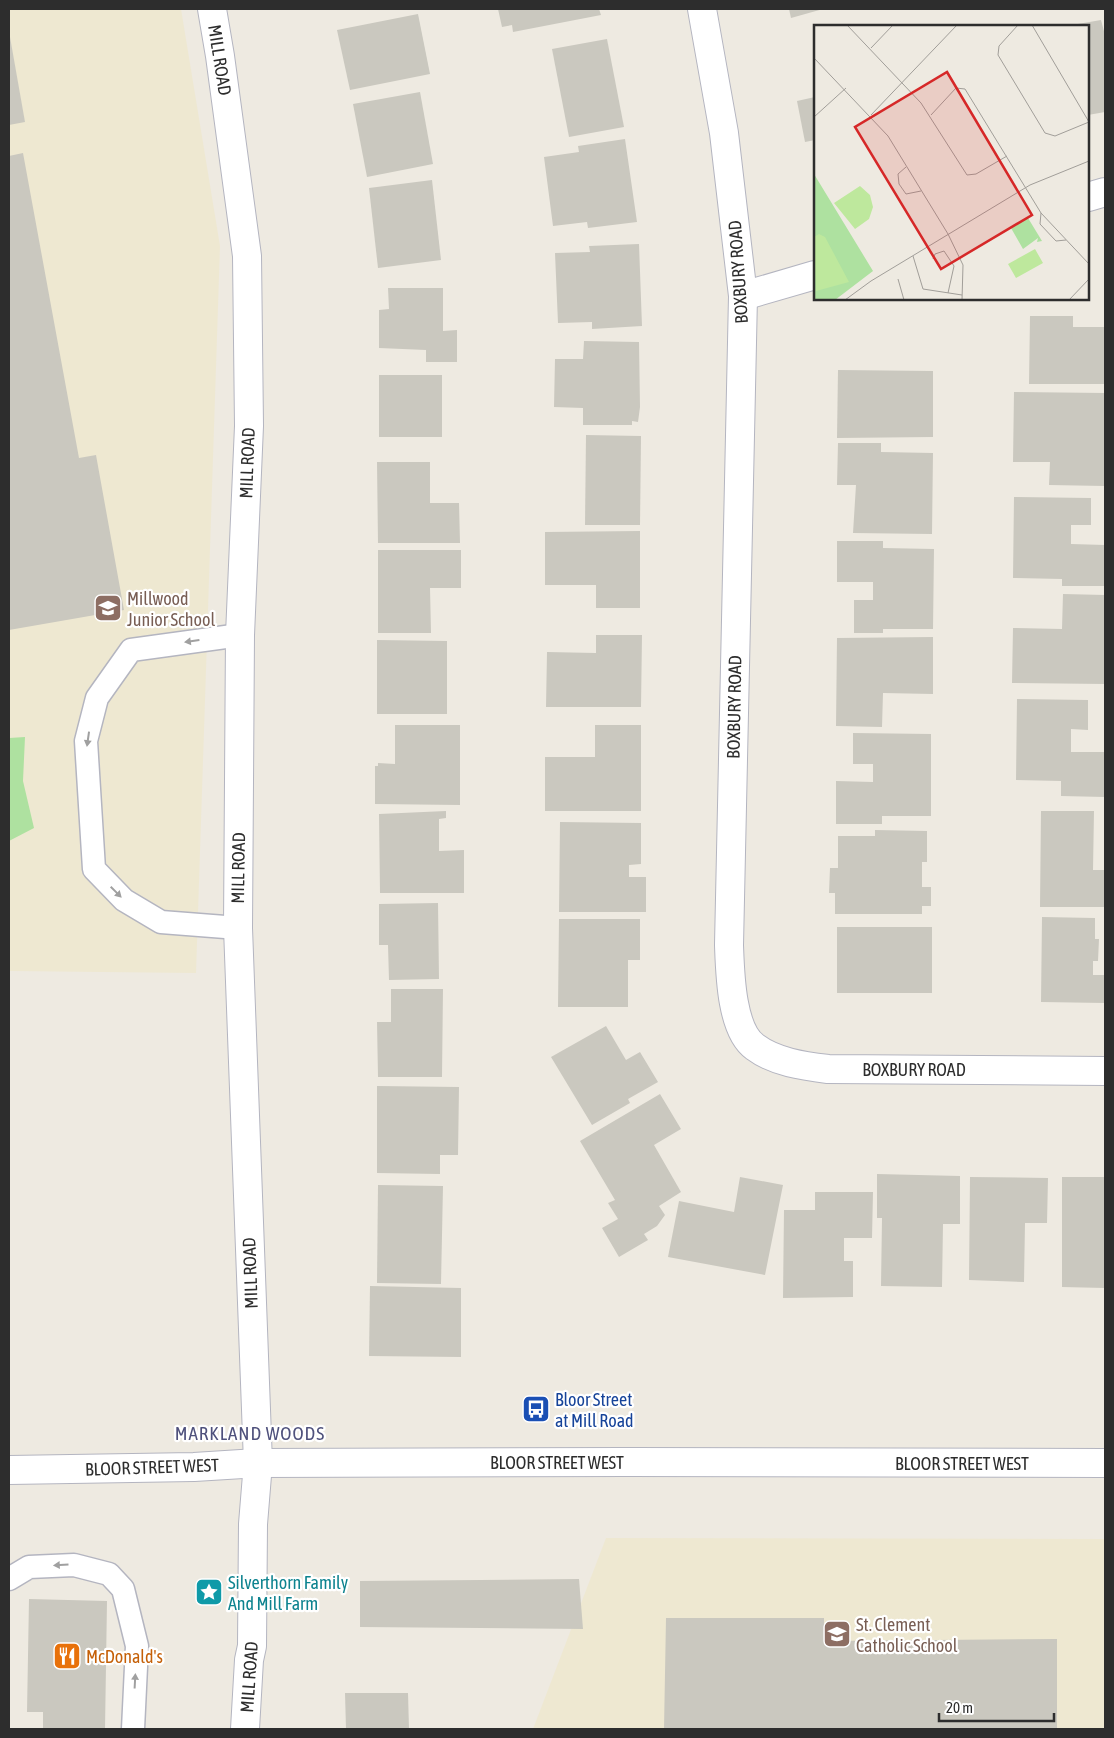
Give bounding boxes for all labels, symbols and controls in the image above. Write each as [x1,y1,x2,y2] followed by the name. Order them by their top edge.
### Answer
[204,23,236,97] street label: MILL ROAD
[814,25,1089,300] inset map
[724,220,752,324] street label: BOXBURY ROAD
[235,427,259,499] street label: MILL ROAD
[127,588,215,630] place label: Millwood Junior School
[93,593,123,623] school or university icon: Millwood Junior School
[184,638,200,646] one-way arrow
[723,655,745,759] street label: BOXBURY ROAD
[84,731,92,747] one-way arrow
[227,832,249,904] street label: MILL ROAD
[110,886,122,898] one-way arrow
[862,1059,966,1080] street label: BOXBURY ROAD
[238,1237,262,1309] street label: MILL ROAD
[555,1389,634,1431] place label: Bloor Street at Mill Road
[521,1394,551,1424] bus stop icon: Bloor Street at Mill Road
[175,1422,325,1444] district label: MARKLAND WOODS
[490,1452,624,1473] street label: BLOOR STREET WEST
[895,1453,1029,1474] street label: BLOOR STREET WEST
[85,1454,219,1480] street label: BLOOR STREET WEST
[53,1562,69,1570] one-way arrow
[228,1572,348,1614] place label: Silverthorn Family And Mill Farm
[194,1577,224,1607] place icon: Silverthorn Family And Mill Farm
[856,1614,958,1656] place label: St. Clement Catholic School
[822,1619,852,1649] school or university icon: St. Clement Catholic School
[52,1641,82,1671] restaurant icon: McDonald's
[236,1641,262,1713] street label: MILL ROAD
[86,1646,163,1667] place label: McDonald's
[132,1672,140,1688] one-way arrow
[939,1690,1054,1722] scale bar
[946,1699,973,1716] text: 20 m

